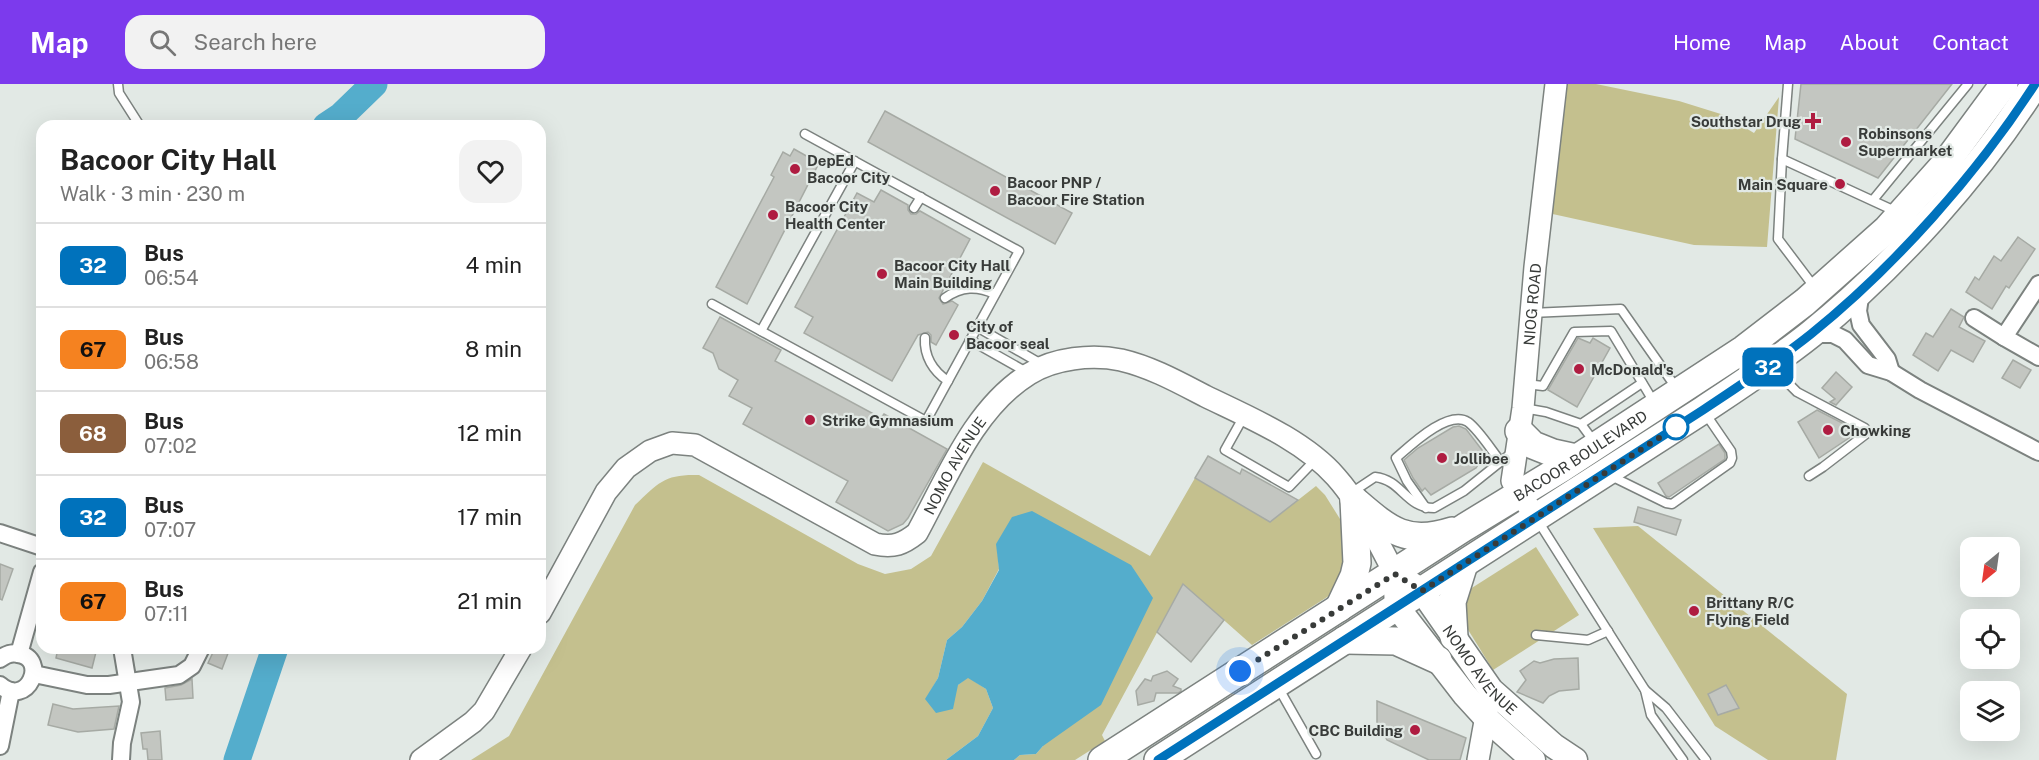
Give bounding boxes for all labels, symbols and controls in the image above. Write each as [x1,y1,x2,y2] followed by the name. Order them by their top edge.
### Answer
[125,15,545,69] search box
[30,26,89,59] text: Map
[146,26,179,59] icon: search
[194,29,317,55] text: Search here
[1673,30,1731,55] text: Home
[1764,30,1807,55] text: Map
[1840,30,1899,55] text: About
[1932,30,2009,55] text: Contact
[1691,113,1802,130] place label: Southstar Drug
[1806,114,1820,128] marker: Southstar Drug
[1858,125,1952,159] place label: Robinsons Supermarket
[1839,135,1853,149] marker: Robinsons Supermarket
[459,140,522,203] button: heart
[60,143,277,176] text: Bacoor City Hall
[807,152,891,186] place label: DepEd Bacoor City
[788,162,802,176] marker: DepEd Bacoor City
[1007,174,1145,208] place label: Bacoor PNP / Bacoor Fire Station
[1738,176,1828,193] place label: Main Square
[1833,177,1847,191] marker: Main Square
[60,182,245,206] text: Walk · 3 min · 230 m
[988,184,1002,198] marker: Bacoor PNP / Bacoor Fire Station
[785,198,885,232] place label: Bacoor City Health Center
[766,208,780,222] marker: Bacoor City Health Center
[144,240,184,266] text: Bus
[466,252,522,278] text: 4 min
[79,253,107,278] text: 32
[894,257,1010,291] place label: Bacoor City Hall Main Building
[1520,262,1544,346] street label: NIOG ROAD
[144,266,198,290] text: 06:54
[875,267,889,281] marker: Bacoor City Hall Main Building
[966,318,1050,352] place label: City of Bacoor seal
[144,324,184,350] text: Bus
[947,328,961,342] marker: City of Bacoor seal
[465,336,522,362] text: 8 min
[80,337,106,362] text: 67
[1741,348,1795,386] line badge: 32
[144,350,199,374] text: 06:58
[1754,355,1782,380] text: 32
[1591,361,1674,378] place label: McDonald's
[1572,362,1586,376] marker: McDonald's
[1510,406,1650,504] street label: BACOOR BOULEVARD
[144,408,184,434] text: Bus
[822,412,954,429] place label: Strike Gymnasium
[803,413,817,427] marker: Strike Gymnasium
[920,413,989,517] street label: NOMO AVENUE
[1663,414,1689,440] unlabelled marker
[457,420,522,446] text: 12 min
[79,421,107,446] text: 68
[1840,422,1912,439] place label: Chowking
[1821,423,1835,437] marker: Chowking
[144,434,197,458] text: 07:02
[1454,450,1509,467] place label: Jollibee
[1435,451,1449,465] marker: Jollibee
[144,492,184,518] text: Bus
[457,504,522,530] text: 17 min
[79,505,107,530] text: 32
[144,518,196,542] text: 07:07
[1960,537,2020,597] north arrow
[1960,537,2020,741] map controls
[144,576,184,602] text: Bus
[457,588,522,614] text: 21 min
[80,589,106,614] text: 67
[1706,594,1794,628] place label: Brittany R/C Flying Field
[144,602,189,626] text: 07:11
[1687,604,1701,618] marker: Brittany R/C Flying Field
[1960,609,2020,669] button: locate
[1440,622,1521,718] street label: NOMO AVENUE
[1225,656,1255,686] your location
[1960,681,2020,741] button: layers
[1309,722,1404,739] place label: CBC Building
[1408,723,1422,737] marker: CBC Building

